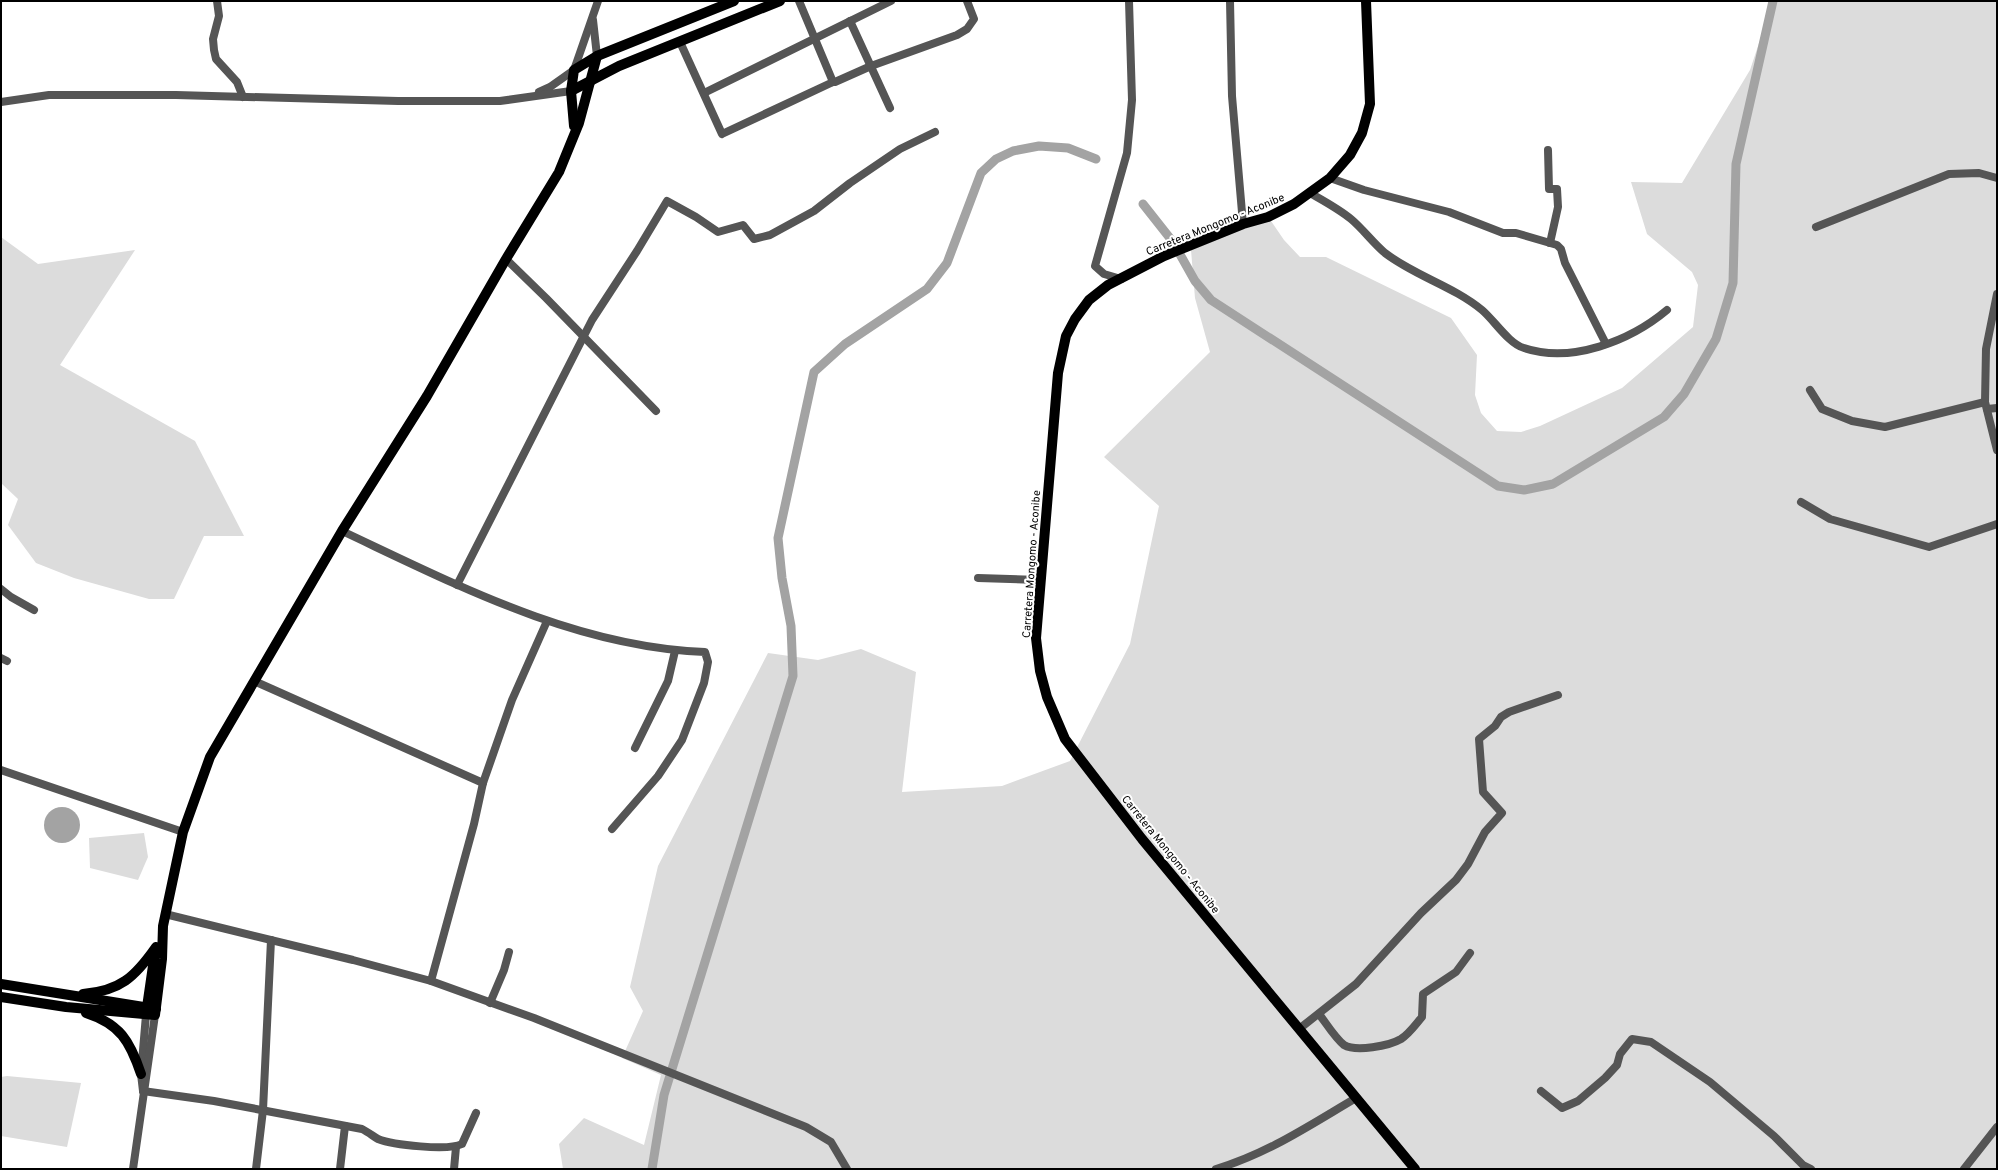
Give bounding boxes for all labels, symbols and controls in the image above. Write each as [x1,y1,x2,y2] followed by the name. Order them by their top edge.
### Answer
[1144,191,1287,259] street label: Carretera Mongomo - Aconibe
[1020,490,1044,638] street label: Carretera Mongomo - Aconibe
[1118,793,1222,917] street label: Carretera Mongomo - Aconibe

